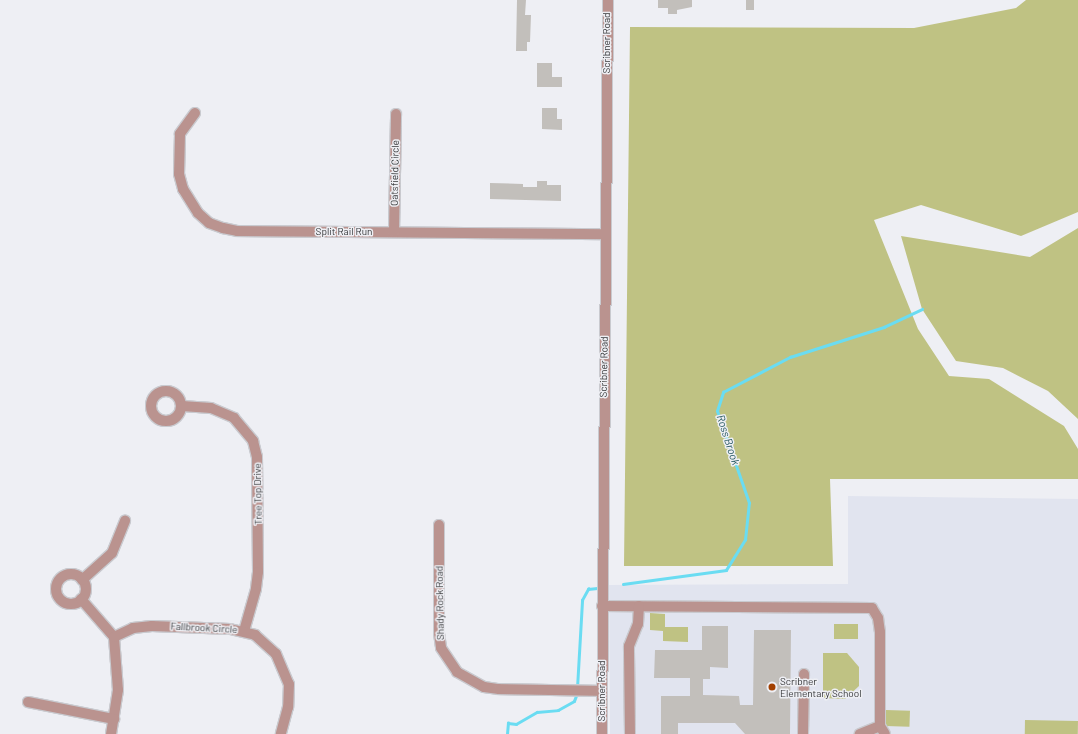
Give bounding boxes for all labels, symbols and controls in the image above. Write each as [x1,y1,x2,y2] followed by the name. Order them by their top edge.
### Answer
[601,12,613,74] street label: Scribner Road
[388,140,402,206] street label: Oatsfield Circle
[316,226,372,238] street label: Split Rail Run
[597,336,611,398] street label: Scribner Road
[714,413,742,467] water label: Ross Brook
[251,463,265,525] street label: Tree Top Drive
[433,566,447,640] street label: Shady Rock Road
[170,620,238,636] street label: Fallbrook Circle
[596,660,608,722] street label: Scribner Road
[780,675,861,698] place label: Scribner Elementary School
[767,682,777,692] marker: Scribner Elementary School

